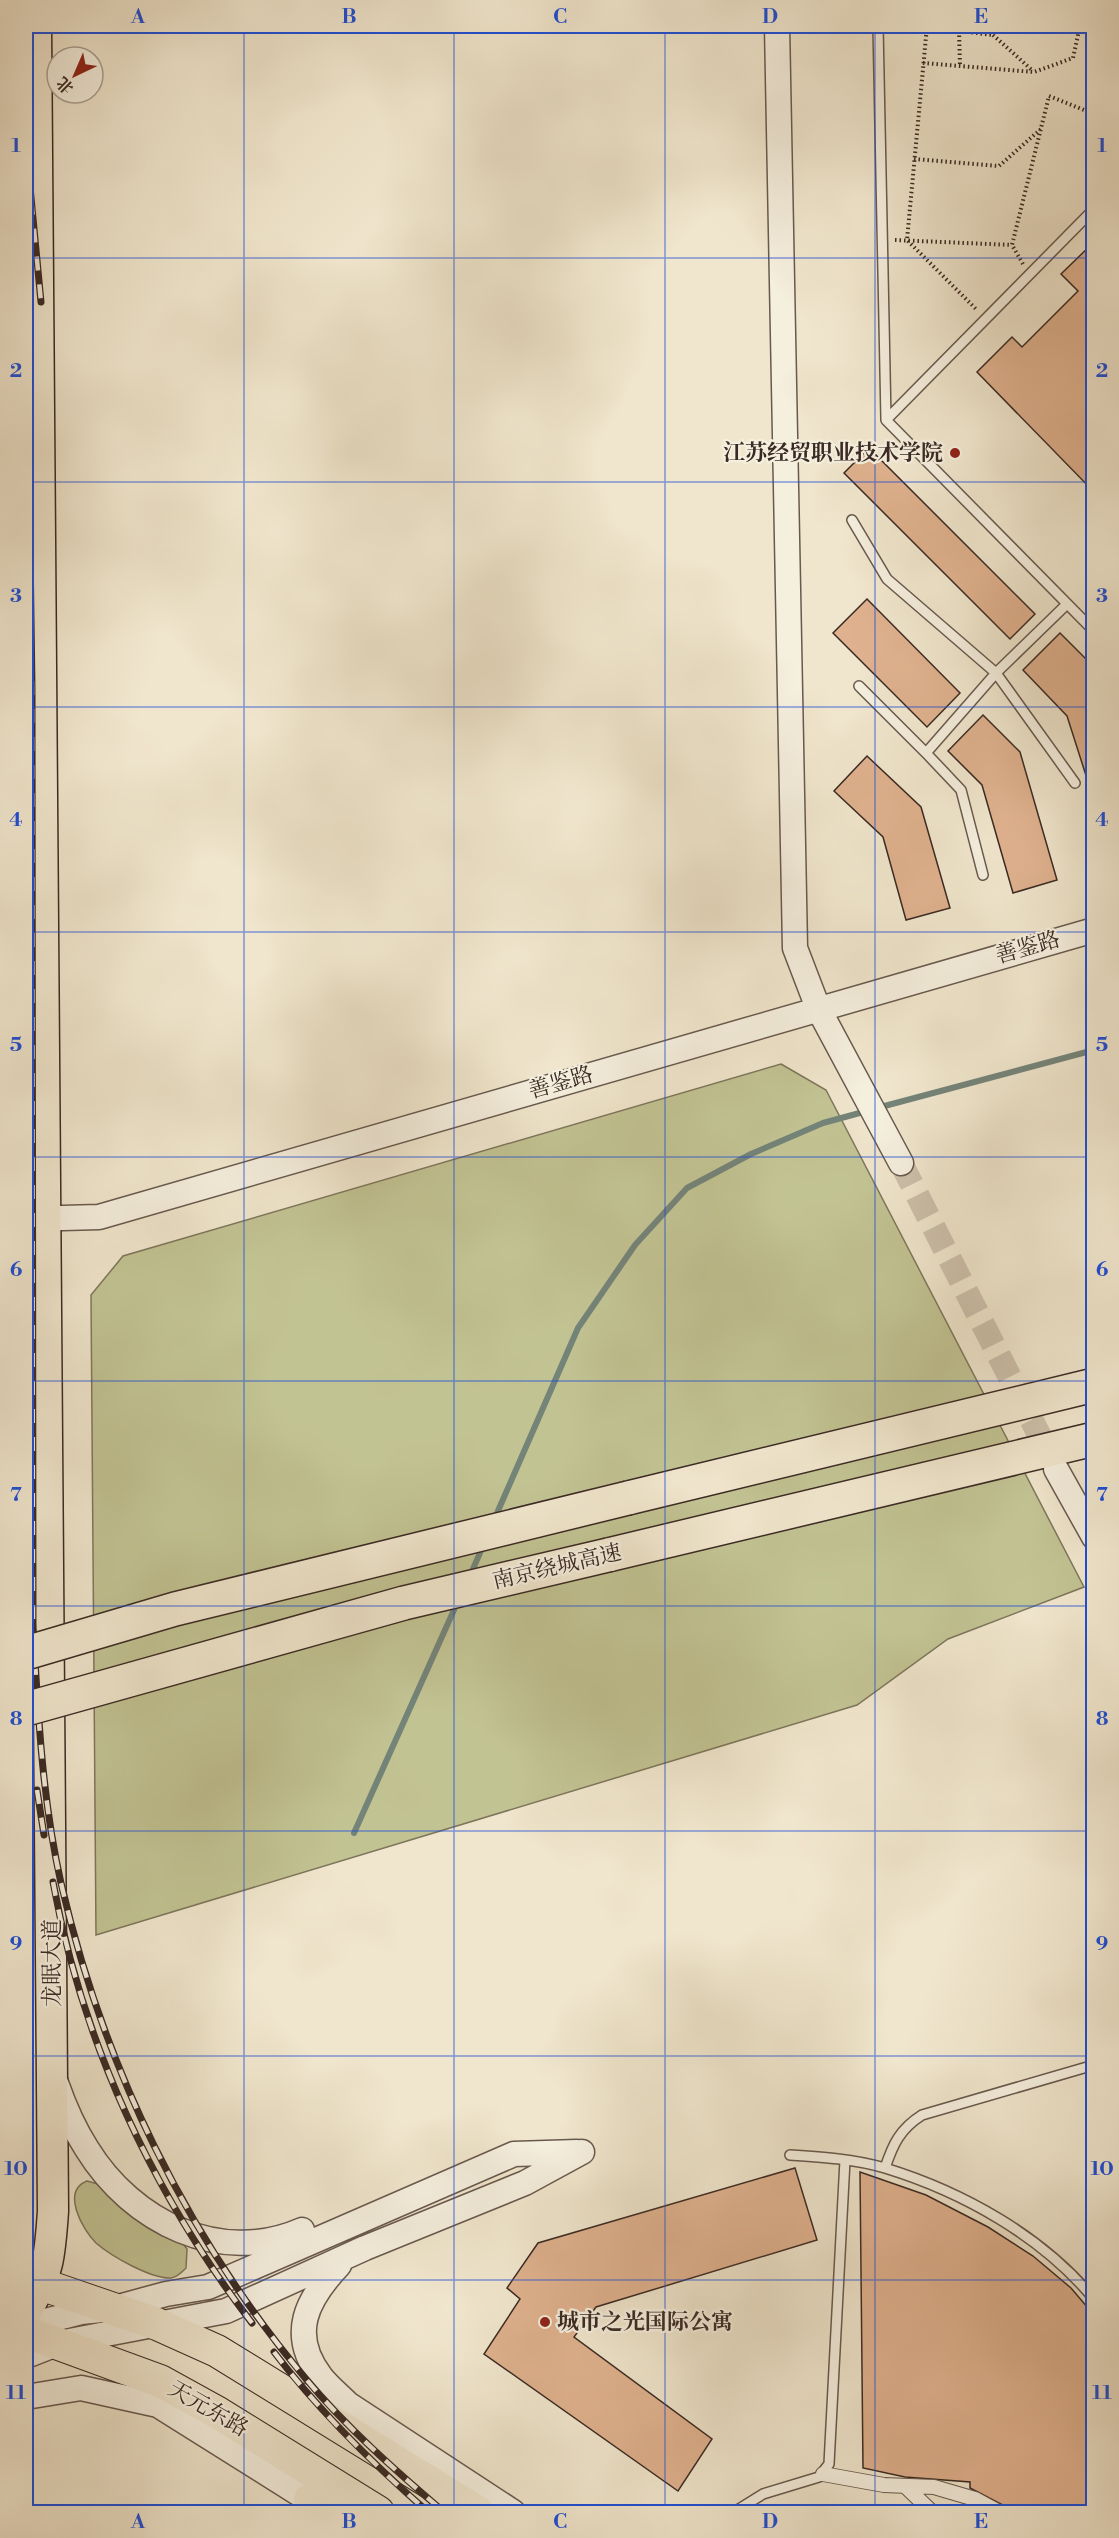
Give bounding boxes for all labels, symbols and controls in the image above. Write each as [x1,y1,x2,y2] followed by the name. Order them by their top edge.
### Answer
[130,5,146,30] text: A
[341,5,357,30] text: B
[553,5,567,30] text: C
[762,5,778,30] text: D
[974,5,988,30] text: E
[45,45,105,105] north arrow
[53,72,78,98] text: 北
[11,134,21,159] text: 1
[1097,134,1107,159] text: 1
[10,359,22,384] text: 2
[1096,359,1108,384] text: 2
[723,440,943,467] place label: 江苏经贸职业技术学院
[948,446,962,460] marker: 江苏经贸职业技术学院
[10,584,22,609] text: 3
[1096,584,1108,609] text: 3
[9,808,23,833] text: 4
[1095,808,1109,833] text: 4
[993,926,1063,970] street label: 善鉴路
[10,1033,22,1058] text: 5
[1096,1033,1108,1058] text: 5
[526,1061,596,1105] street label: 善鉴路
[10,1258,23,1283] text: 6
[1096,1258,1109,1283] text: 6
[10,1483,22,1508] text: 7
[1096,1483,1108,1508] text: 7
[490,1539,624,1595] street label: 南京绕城高速
[10,1707,23,1732] text: 8
[1096,1707,1109,1732] text: 8
[39,1919,66,2007] street label: 龙眠大道
[10,1932,22,1957] text: 9
[1096,1932,1108,1957] text: 9
[4,2157,28,2182] text: 10
[1090,2157,1114,2182] text: 10
[557,2309,733,2336] place label: 城市之光国际公寓
[538,2315,552,2329] marker: 城市之光国际公寓
[163,2375,253,2443] street label: 天元东路
[6,2381,26,2406] text: 11
[1092,2381,1112,2406] text: 11
[130,2510,146,2535] text: A
[341,2510,357,2535] text: B
[553,2510,567,2535] text: C
[762,2510,778,2535] text: D
[974,2510,988,2535] text: E

